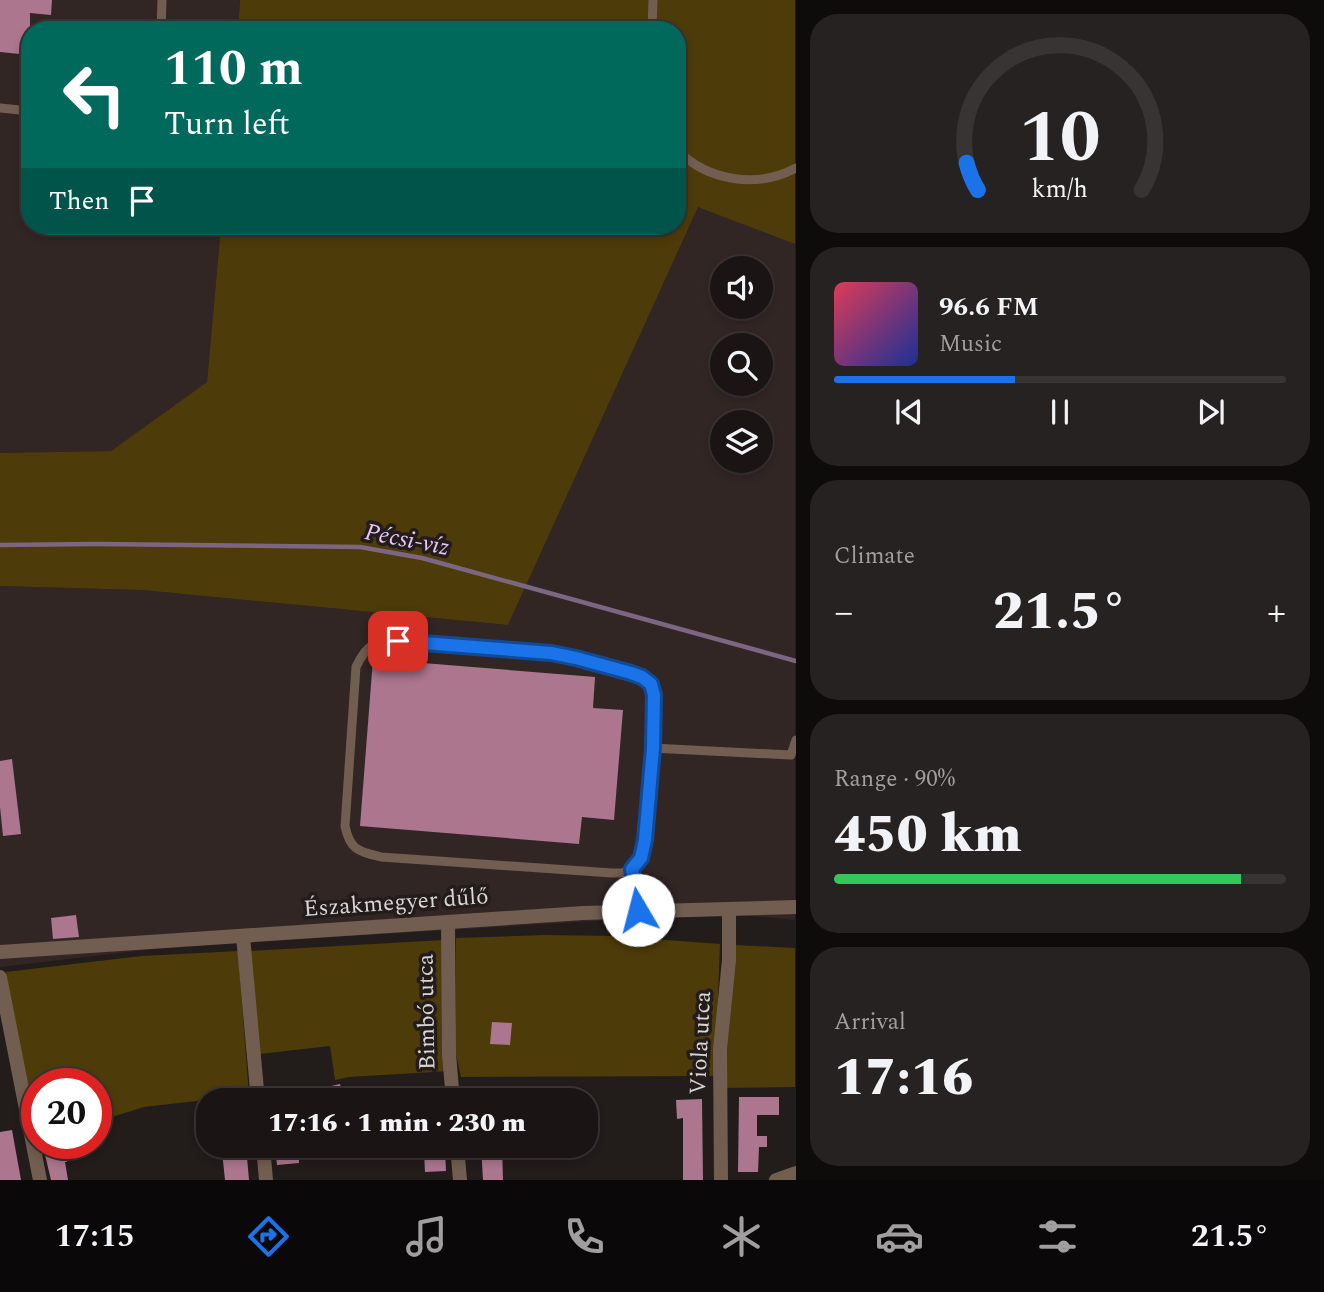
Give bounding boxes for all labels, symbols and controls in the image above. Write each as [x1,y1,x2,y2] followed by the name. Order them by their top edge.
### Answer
[164,32,303,107] text: 110 m
[49,49,140,140] icon: left
[1019,83,1101,194] text: 10
[164,100,290,149] text: Turn left
[1032,170,1088,208] text: km/h
[49,181,109,221] text: Then
[123,182,161,220] icon: arrive
[710,256,773,473] map controls
[710,256,773,319] button: sound
[939,287,1039,327] text: 96.6 FM
[939,327,1002,362] text: Music
[710,333,773,396] button: search
[890,393,928,431] icon: previous
[1041,393,1079,431] icon: pause
[1192,393,1230,431] icon: next
[710,410,773,473] button: layers
[362,514,452,566] water label: Pécsi-víz
[834,539,915,574] text: Climate
[993,573,1127,652] text: 21.5°
[834,584,853,642] text: −
[1267,584,1286,642] text: +
[368,611,428,671] pin
[379,622,417,660] icon: arrive
[834,762,955,797] text: Range · 90%
[834,796,1022,875] text: 450 km
[601,873,675,947] position arrow
[302,879,490,927] street label: Északmegyer dűlő
[408,954,446,1070] street label: Bimbó utca
[681,990,721,1096] street label: Viola utca
[834,1005,906,1040] text: Arrival
[834,1039,973,1118] text: 17:16
[21,1068,112,1159] speed limit sign: 20
[268,1103,526,1143] text: 17:16 · 1 min · 230 m
[54,1212,135,1261] text: 17:15
[244,1212,293,1261] icon: directions
[402,1212,451,1261] icon: music
[560,1212,609,1261] icon: phone
[717,1212,766,1261] icon: climate
[875,1212,924,1261] icon: car
[1033,1212,1082,1261] icon: filters
[1191,1212,1270,1261] text: 21.5°

